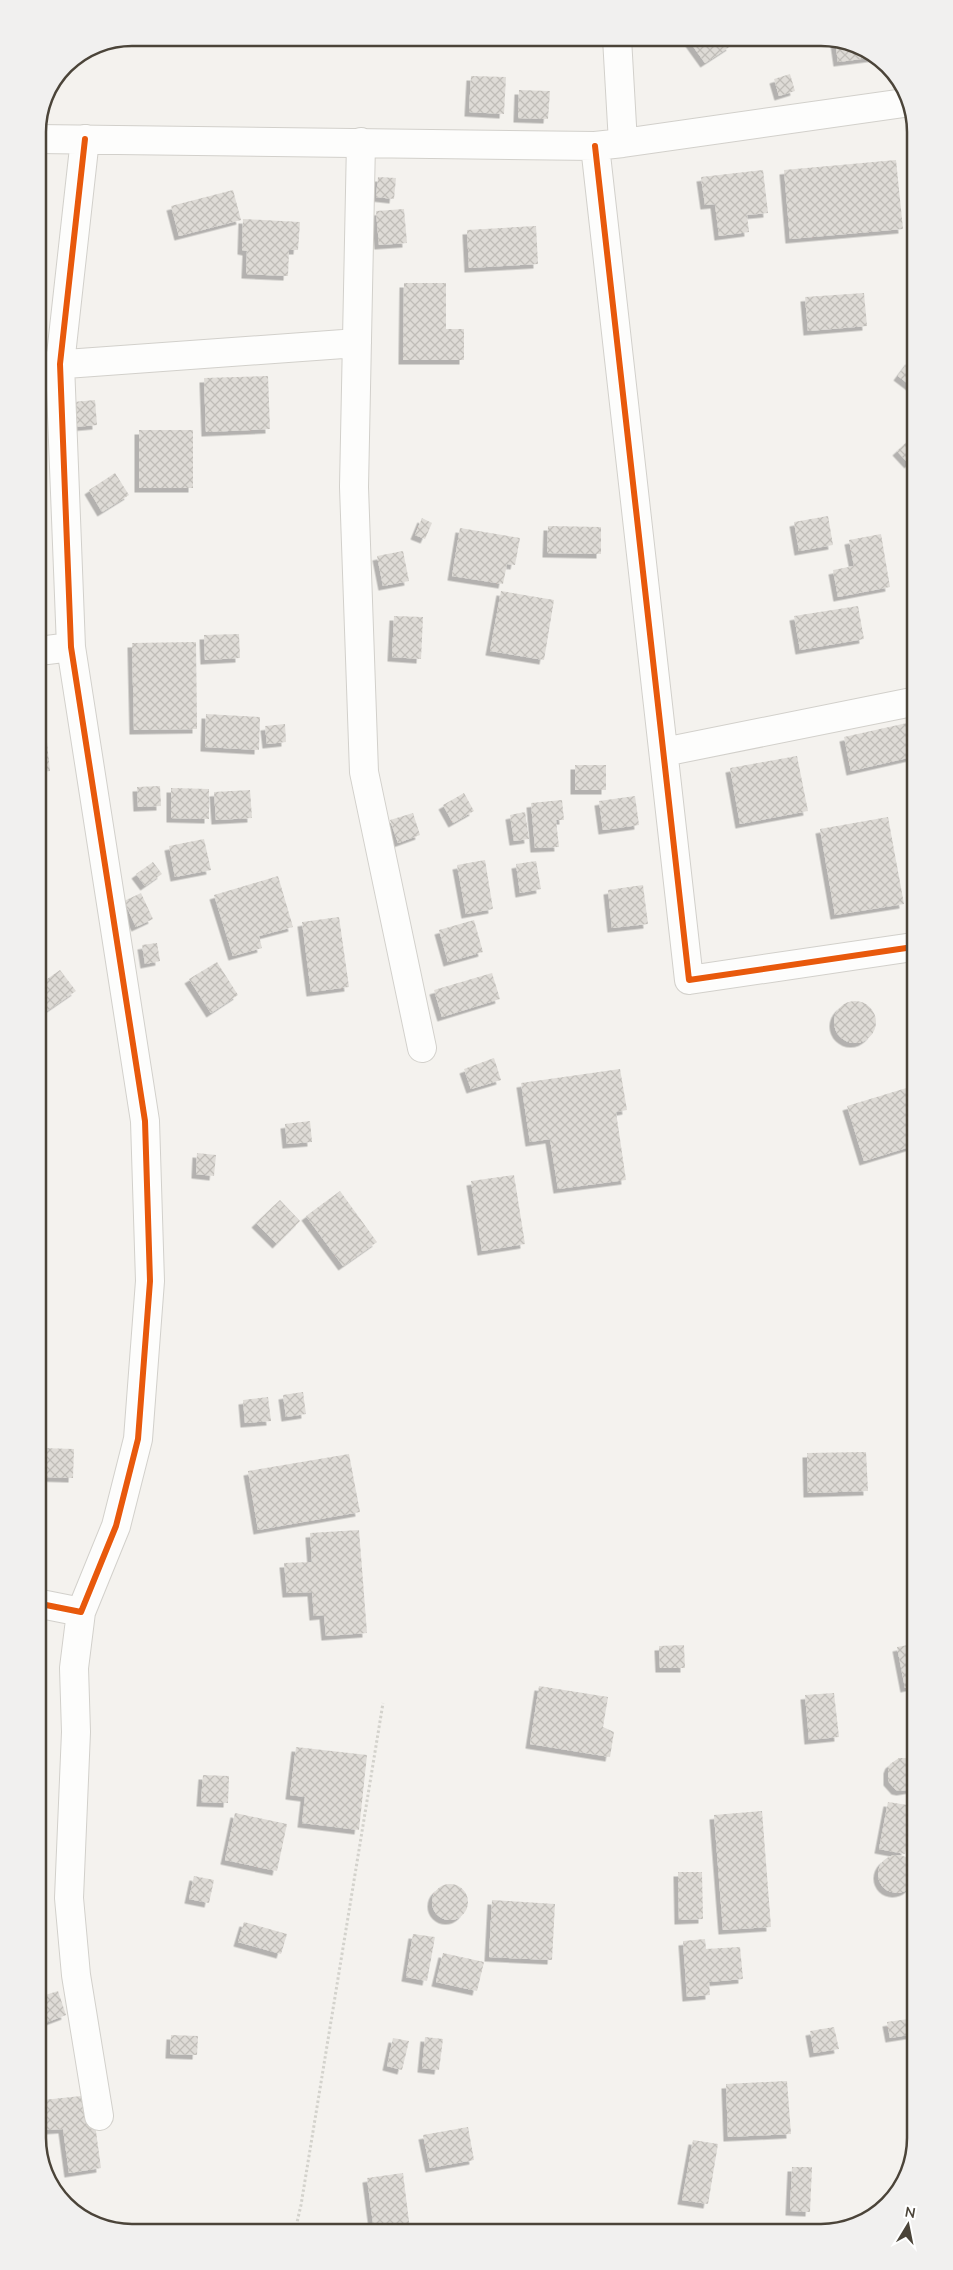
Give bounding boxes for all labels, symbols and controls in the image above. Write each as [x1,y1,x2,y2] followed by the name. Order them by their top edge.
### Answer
[883,2200,933,2250] north arrow
[903,2202,917,2223] text: N

